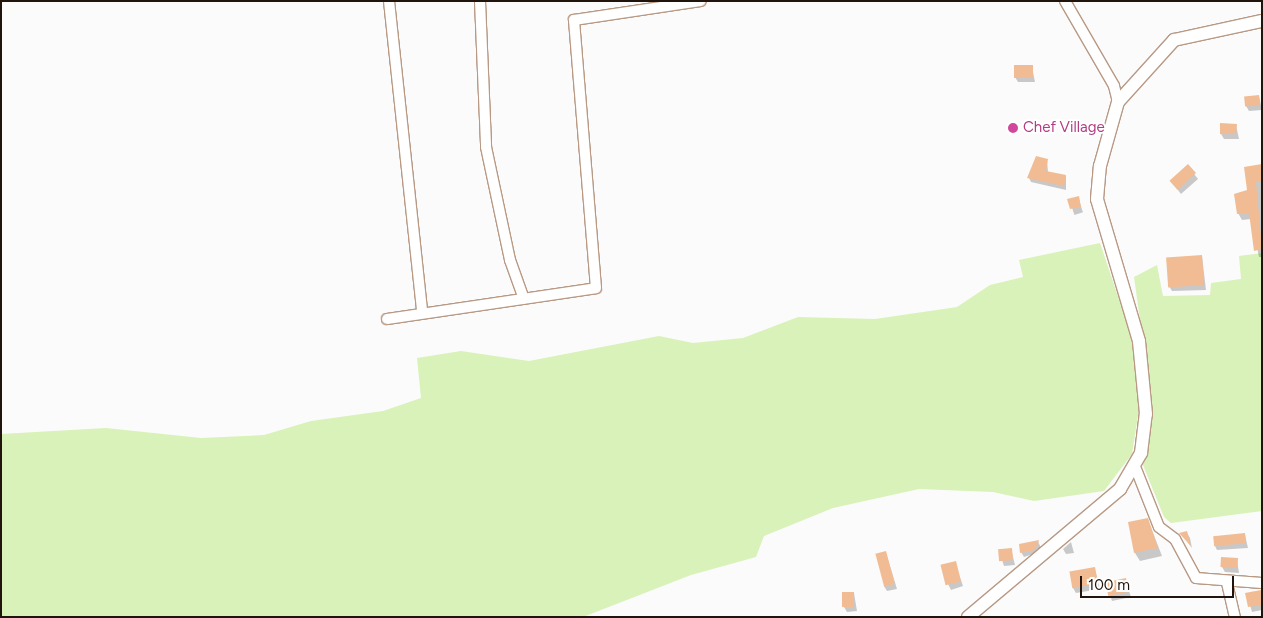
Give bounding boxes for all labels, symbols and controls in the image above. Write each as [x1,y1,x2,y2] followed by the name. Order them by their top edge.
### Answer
[1023,119,1105,137] place label: Chef Village
[1007,122,1019,134] marker: Chef Village
[1083,566,1237,598] scale bar
[1088,576,1130,594] text: 100 m

